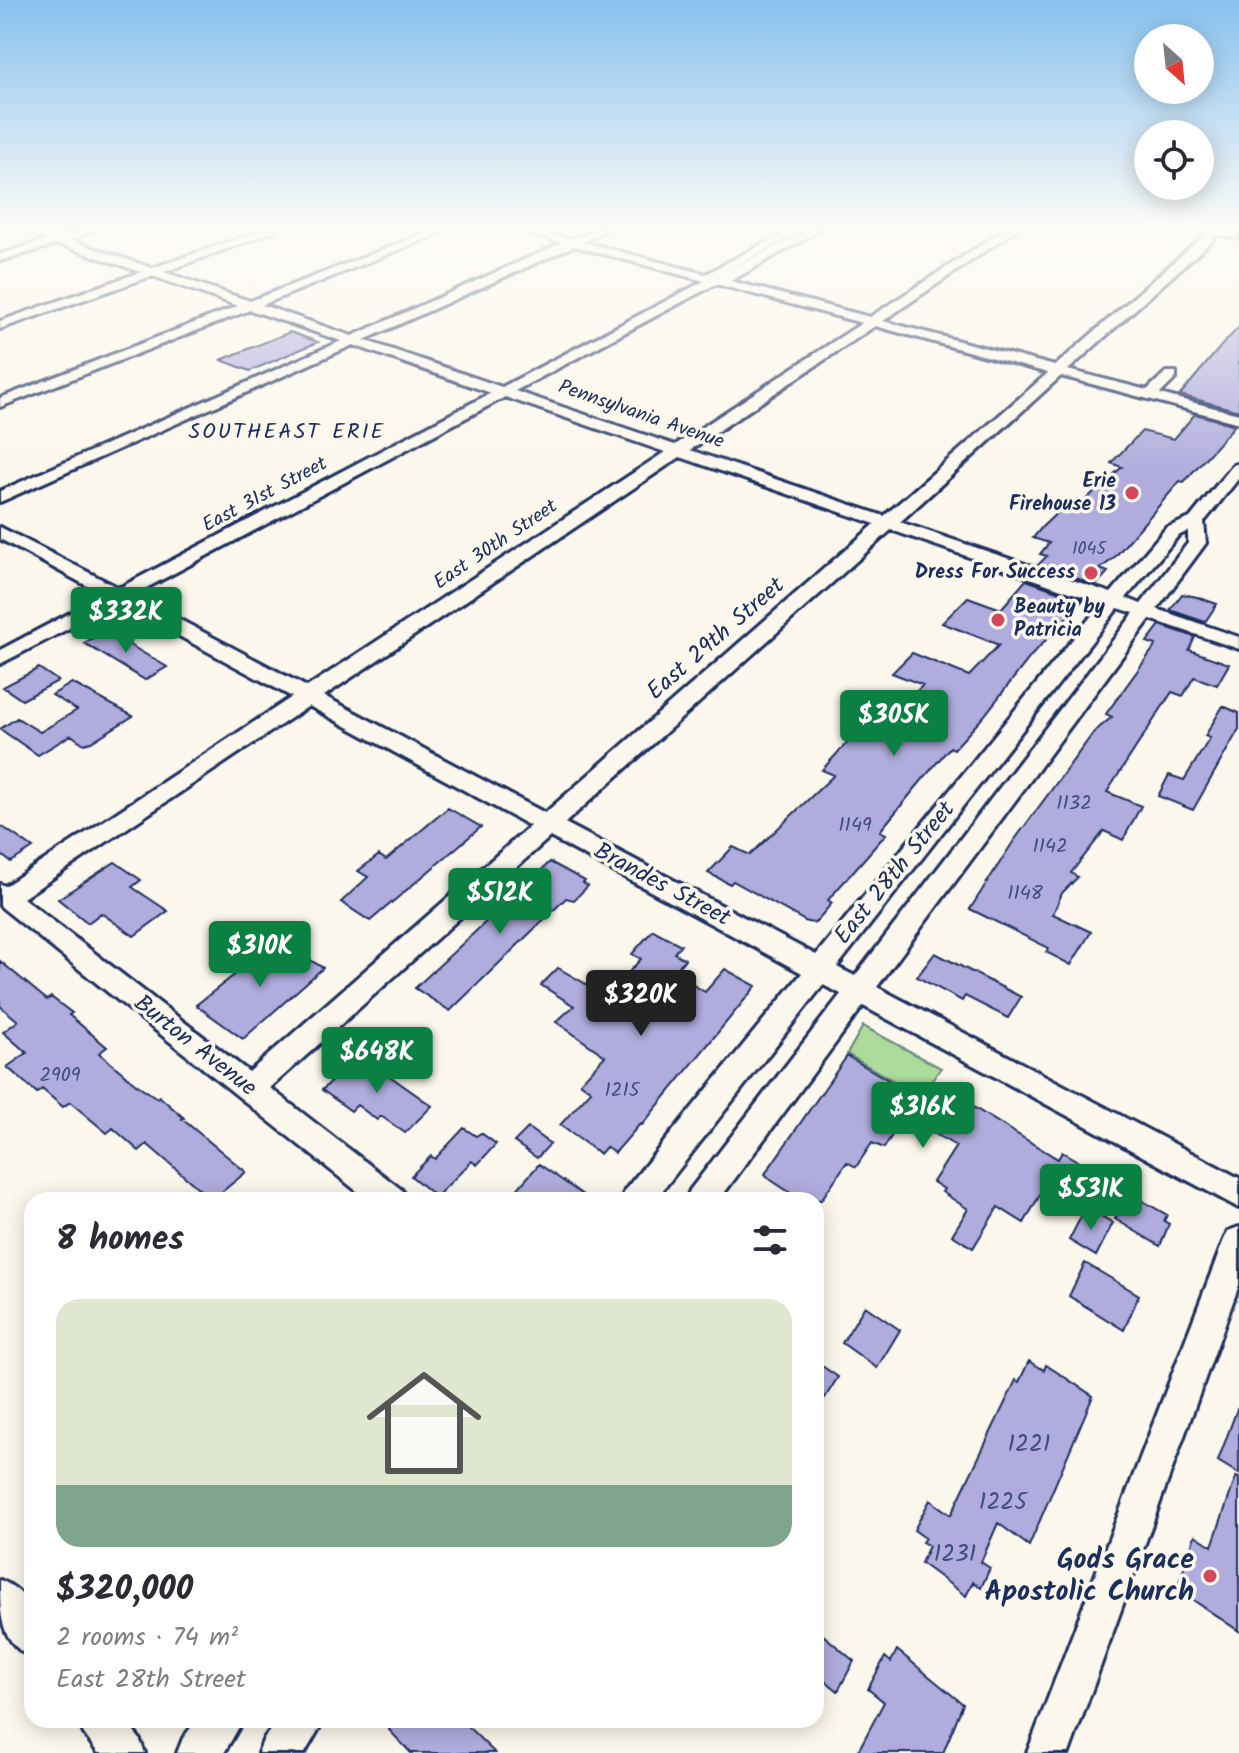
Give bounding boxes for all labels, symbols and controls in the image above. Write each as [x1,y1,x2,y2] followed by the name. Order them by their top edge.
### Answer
[1134,24,1214,104] north arrow
[1134,24,1214,200] map controls
[1134,120,1214,200] button: locate
[554,372,728,458] street label: Pennsylvania Avenue
[189,415,385,450] district label: SOUTHEAST ERIE
[197,448,334,542] street label: East 31st Street
[1009,466,1116,521] place label: Erie Firehouse 13
[1123,484,1141,502] marker: Erie Firehouse 13
[427,491,565,599] street label: East 30th Street
[1072,535,1107,564] house number: 1045
[915,557,1076,589] place label: Dress For Success
[1082,564,1100,582] marker: Dress For Success
[638,567,795,710] street label: East 29th Street
[70,587,182,655] pin: $332K
[89,592,163,634] text: $332K
[1014,592,1106,647] place label: Beauty by Patricia
[989,611,1007,629] marker: Beauty by Patricia
[838,690,950,758] pin: $305K
[858,695,930,737] text: $305K
[1056,788,1092,820] house number: 1132
[825,792,966,953] street label: East 28th Street
[838,810,872,842] house number: 1149
[1032,831,1068,863] house number: 1142
[586,832,738,938] street label: Brandes Street
[444,868,556,936] pin: $512K
[466,873,534,915] text: $512K
[1007,878,1044,910] house number: 1148
[204,921,316,989] pin: $310K
[227,926,293,968] text: $310K
[585,970,697,1038] pin: $320K
[604,975,678,1017] text: $320K
[125,985,265,1107] street label: Burton Avenue
[321,1027,433,1095] pin: $648K
[340,1032,414,1074] text: $648K
[39,1060,81,1092] house number: 2909
[605,1075,641,1107] house number: 1215
[867,1082,979,1150] pin: $316K
[889,1087,957,1129] text: $316K
[1035,1164,1147,1232] pin: $531K
[1058,1169,1124,1211] text: $531K
[56,1213,184,1267] text: 8 homes
[748,1218,792,1262] icon: filters
[352,1351,496,1495] icon: home
[1008,1425,1050,1464] house number: 1221
[979,1483,1029,1522] house number: 1225
[934,1535,976,1574] house number: 1231
[985,1538,1194,1615] place label: Gods Grace Apostolic Church
[56,1563,193,1617] text: $320,000
[1201,1567,1219,1585] marker: Gods Grace Apostolic Church
[56,1617,238,1659] text: 2 rooms · 74 m²
[56,1659,246,1701] text: East 28th Street

